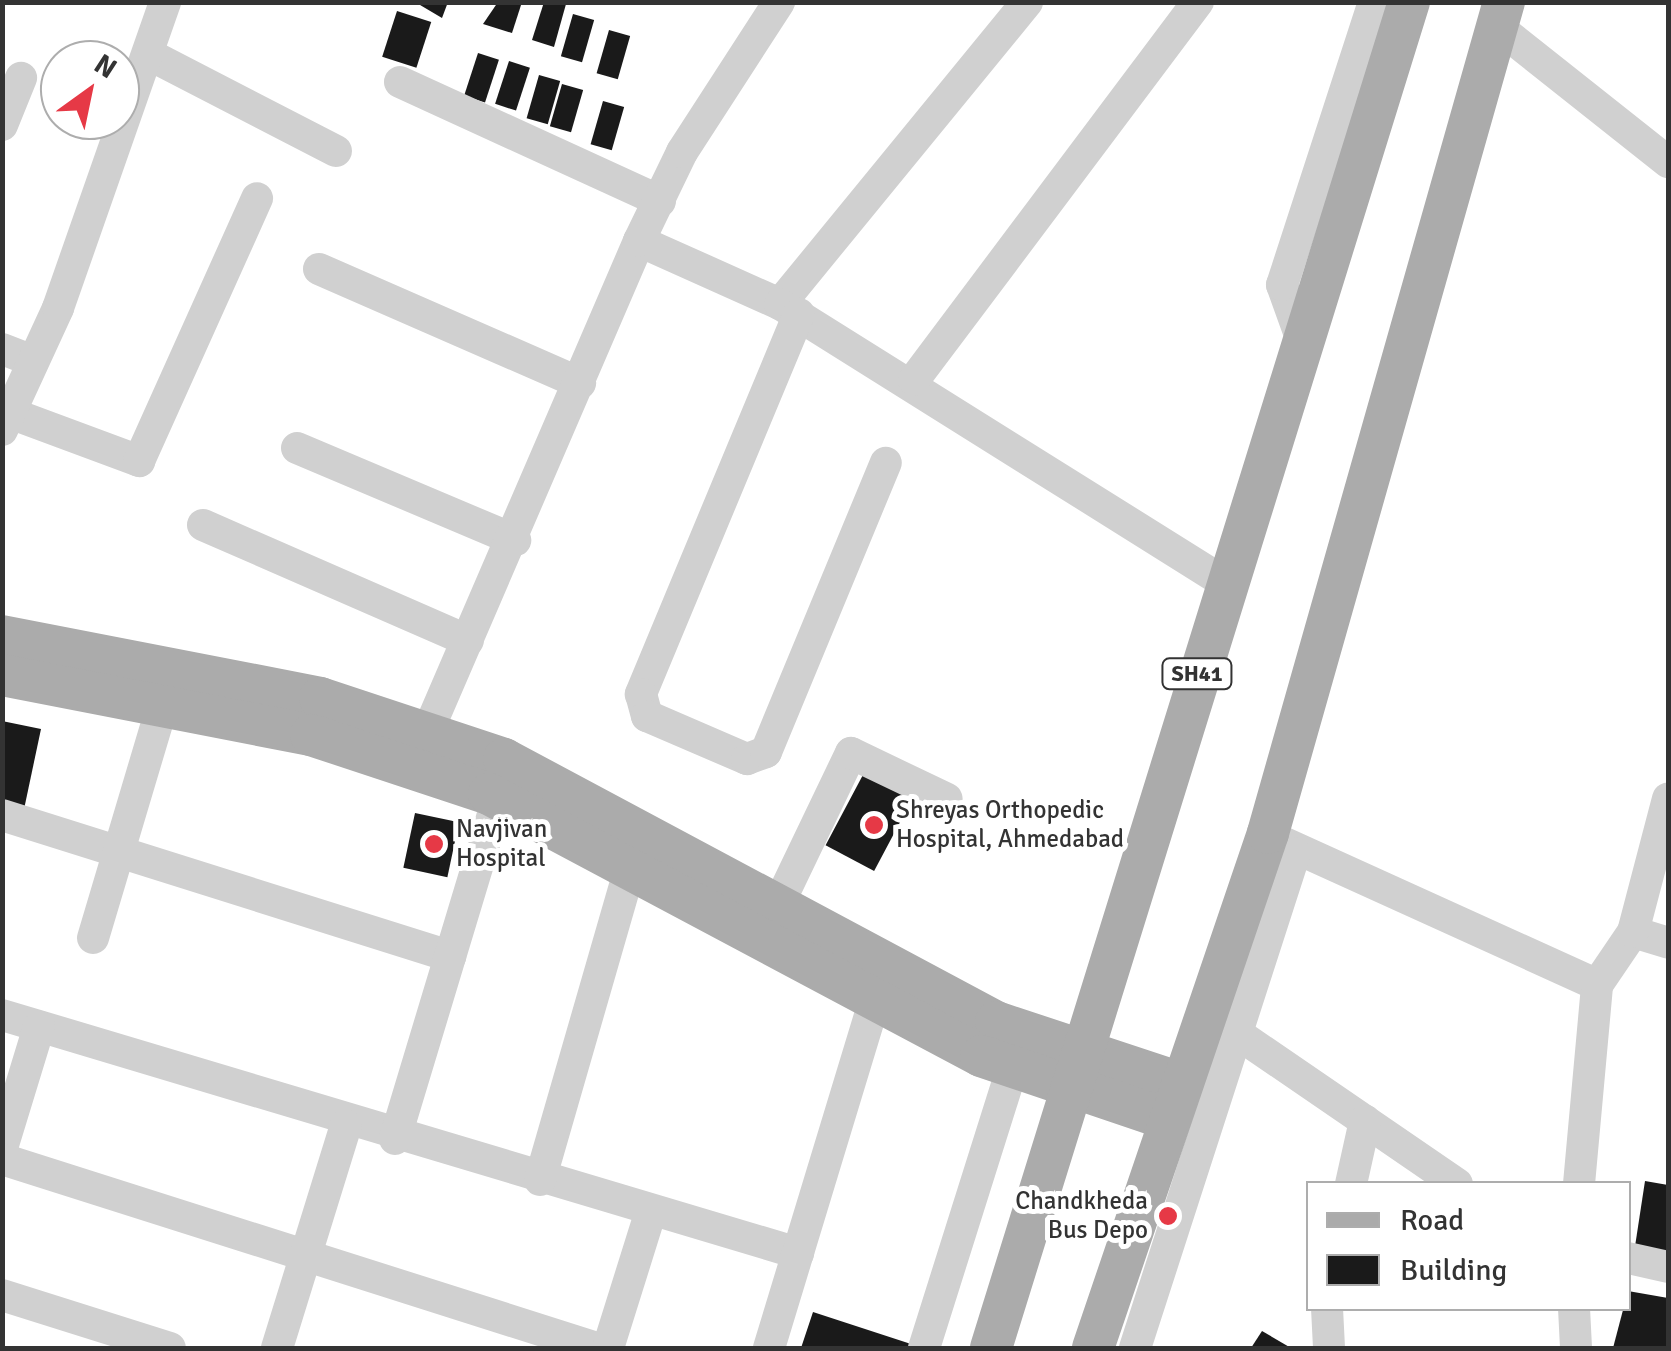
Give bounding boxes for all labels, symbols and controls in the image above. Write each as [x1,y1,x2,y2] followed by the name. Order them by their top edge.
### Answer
[40,40,140,140] north arrow
[88,47,123,86] text: N
[1160,657,1234,691] road number: SH41
[896,796,1124,855] place label: Shreyas Orthopedic Hospital, Ahmedabad
[861,812,887,838] marker: Shreyas Orthopedic Hospital, Ahmedabad
[456,815,547,874] place label: Navjivan Hospital
[421,831,447,857] marker: Navjivan Hospital
[1306,1181,1631,1311] legend
[1015,1187,1148,1246] place label: Chandkheda Bus Depo
[1400,1202,1464,1239] text: Road
[1157,1205,1179,1227] marker: Chandkheda Bus Depo
[1400,1252,1507,1289] text: Building

